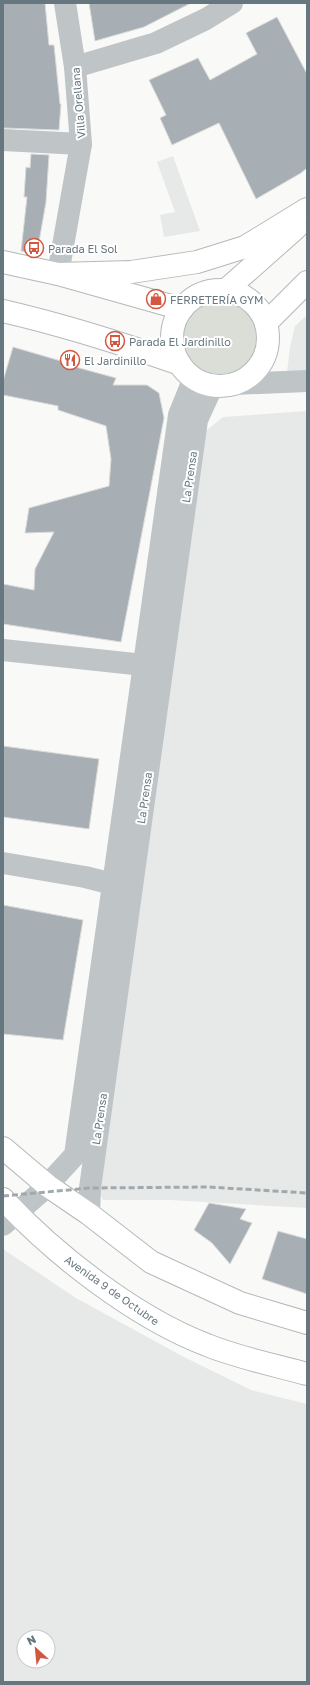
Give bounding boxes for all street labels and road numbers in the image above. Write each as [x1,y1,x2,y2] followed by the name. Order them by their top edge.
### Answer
[68,67,88,139] street label: Villa Orellana
[179,450,199,504] street label: La Prensa
[134,771,154,825] street label: La Prensa
[89,1092,109,1146] street label: La Prensa
[62,1252,162,1328] street label: Avenida 9 de Octubre

